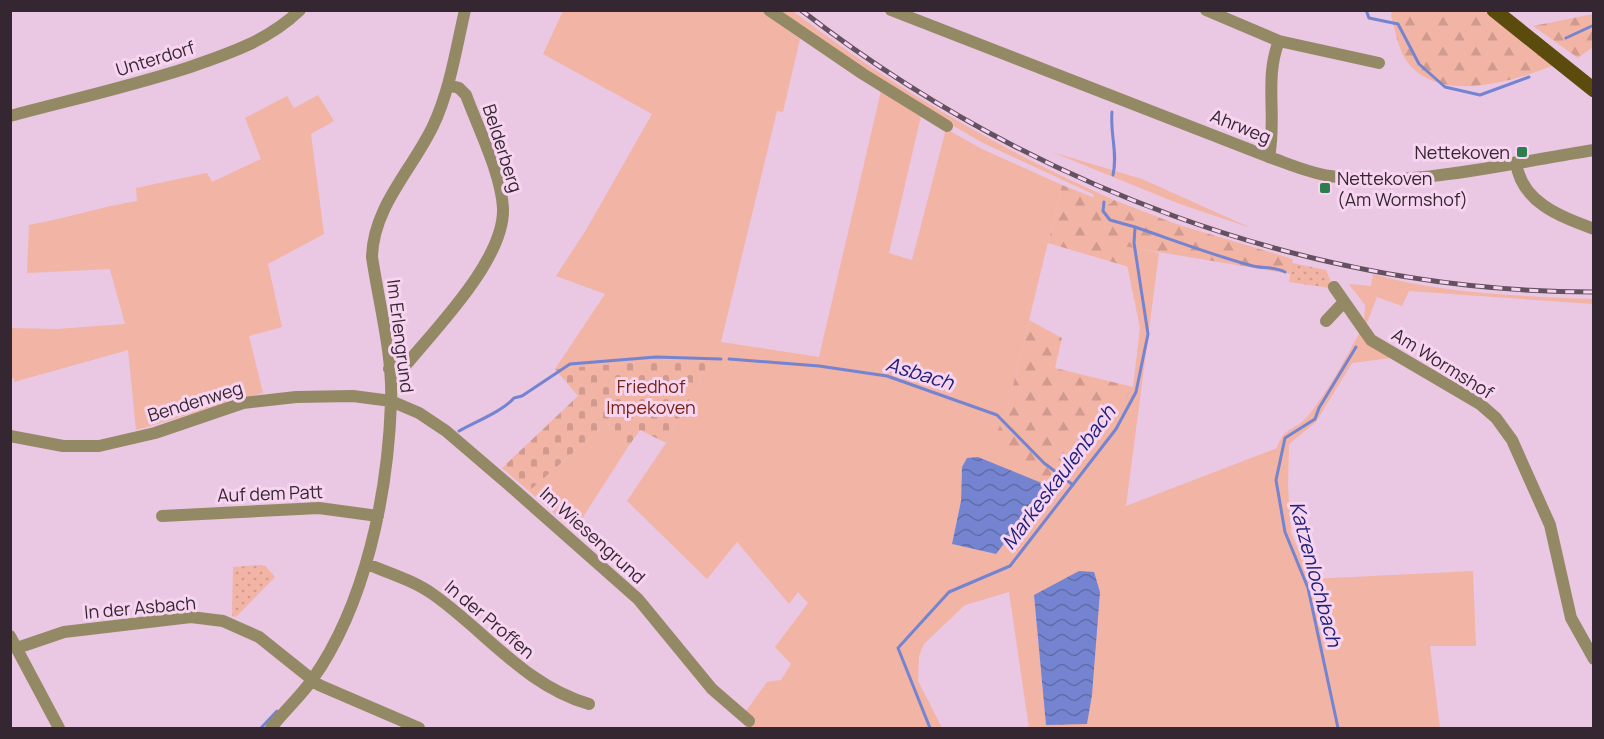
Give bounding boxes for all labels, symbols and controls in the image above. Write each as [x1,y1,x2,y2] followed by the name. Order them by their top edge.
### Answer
[113,34,198,81] street label: Unterdorf
[477,101,529,195] street label: Belderberg
[1207,103,1275,149] street label: Ahrweg
[1415,140,1510,164] place label: Nettekoven
[1515,145,1529,159] marker: Nettekoven
[1337,166,1468,211] place label: Nettekoven (Am Wormshof)
[1318,181,1332,195] marker: Nettekoven (Am Wormshof)
[382,278,420,394] street label: Im Erlengrund
[1388,322,1499,404] street label: Am Wormshof
[883,350,958,396] water label: Asbach
[606,374,696,419] park label: Friedhof Impekoven
[145,375,245,427] street label: Bendenweg
[995,399,1122,555] water label: Markeskaulenbach
[217,479,323,507] street label: Auf dem Patt
[535,481,651,589] street label: Im Wiesengrund
[1284,498,1349,651] water label: Katzenlochbach
[440,574,540,664] street label: In der Proffen
[83,590,197,624] street label: In der Asbach

